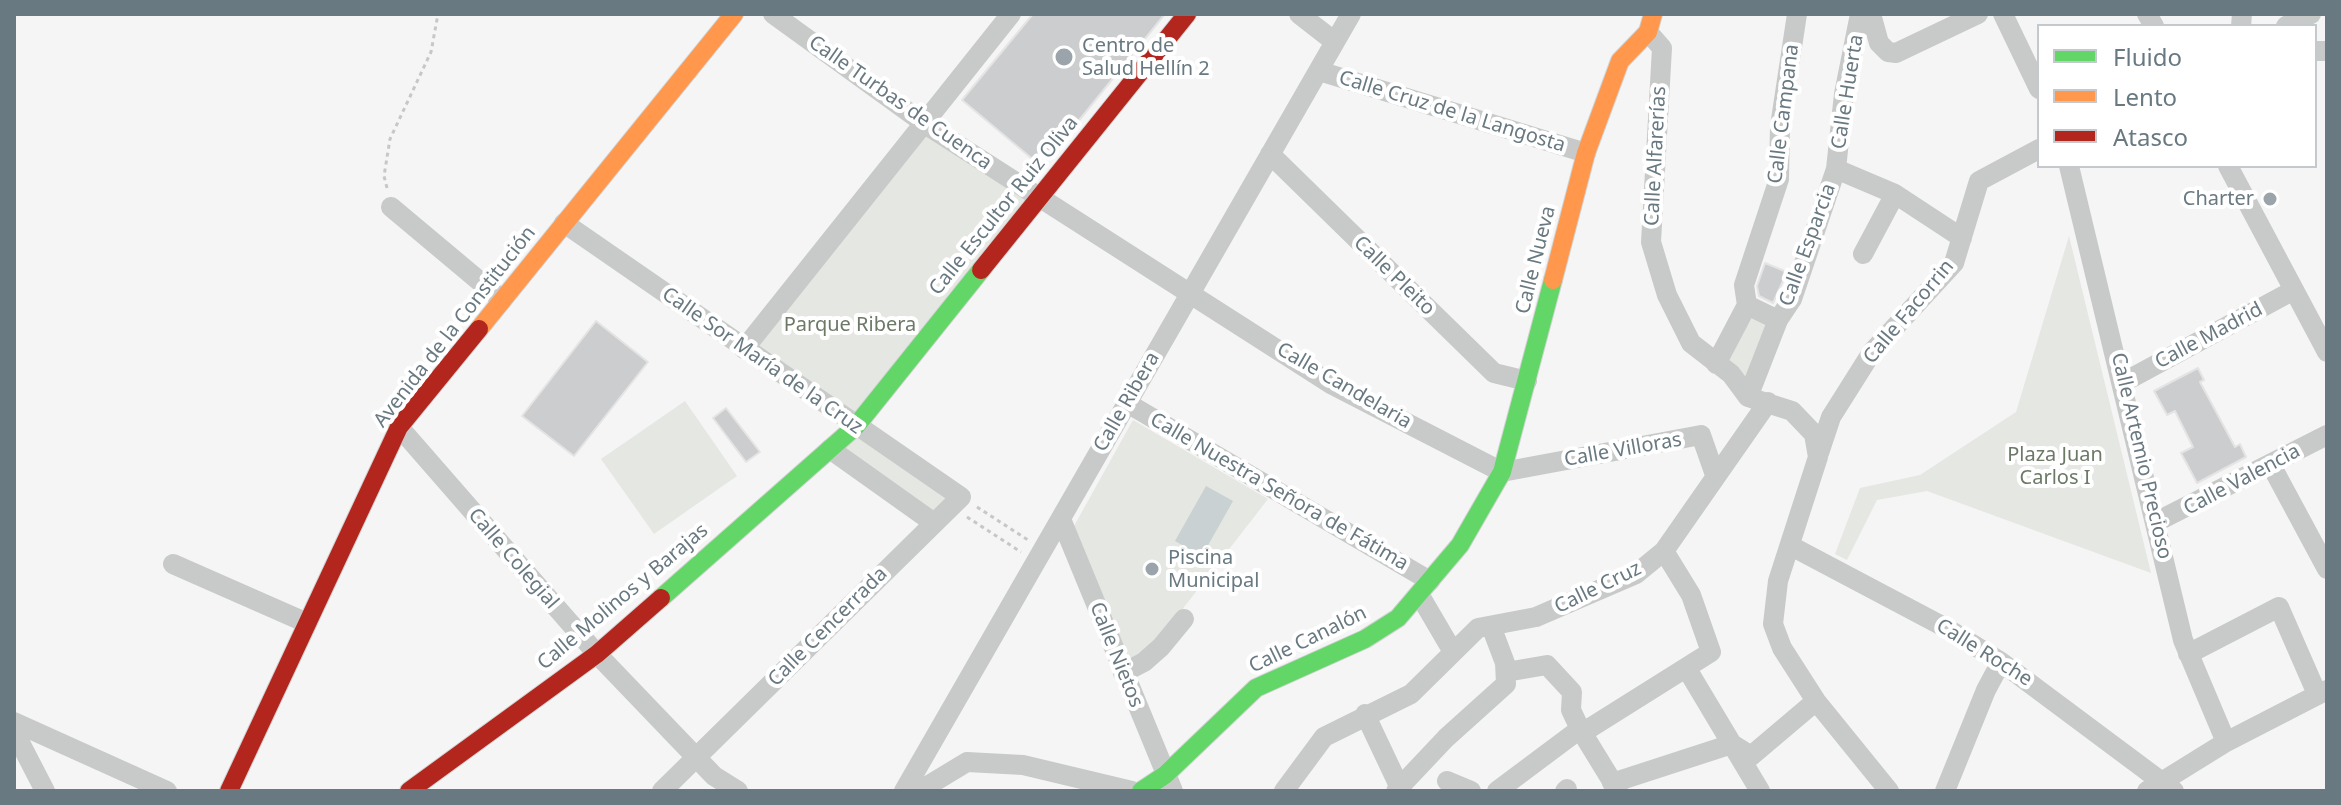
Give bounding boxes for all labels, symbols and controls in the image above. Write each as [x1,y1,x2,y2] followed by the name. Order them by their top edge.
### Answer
[2037,24,2317,168] legend
[804,31,996,175] street label: Calle Turbas de Cuenca
[1827,33,1869,151] street label: Calle Huerta
[1082,34,1210,81] place label: Centro de Salud Hellín 2
[2113,40,2182,73] text: Fluido
[1764,43,1804,185] street label: Calle Campana
[1053,46,1075,68] marker: Centro de Salud Hellín 2
[1336,66,1568,158] street label: Calle Cruz de la Langosta
[2113,80,2177,113] text: Lento
[1640,85,1672,227] street label: Calle Alfarerías
[924,112,1084,300] street label: Calle Escultor Ruiz Oliva
[2113,120,2188,153] text: Atasco
[1775,180,1841,310] street label: Calle Esparcia
[2183,187,2254,211] place label: Charter
[2261,190,2279,208] marker: Charter
[1511,203,1561,317] street label: Calle Nueva
[369,222,541,432] street label: Avenida de la Constitución
[1348,231,1440,321] street label: Calle Pleito
[1859,255,1959,369] street label: Calle Facorrin
[657,283,867,439] street label: Calle Sor María de la Cruz
[2151,298,2267,374] street label: Calle Madrid
[784,313,916,337] park label: Parque Ribera
[1272,338,1416,434] street label: Calle Candelaria
[1089,348,1165,456] street label: Calle Ribera
[2106,350,2176,562] street label: Calle Artemio Precioso
[1146,408,1412,576] street label: Calle Nuestra Señora de Fátima
[1562,428,1684,472] street label: Calle Villoras
[2180,439,2304,521] street label: Calle Valencia
[2007,443,2103,490] park label: Plaza Juan Carlos I
[463,504,563,614] street label: Calle Colegial
[533,519,713,675] street label: Calle Molinos y Barajas
[1168,546,1259,593] place label: Piscina Municipal
[1551,557,1645,619] street label: Calle Cruz
[1143,560,1161,578] marker: Piscina Municipal
[763,562,893,692] street label: Calle Cencerrada
[1084,599,1148,711] street label: Calle Nietos
[1245,601,1371,679] street label: Calle Canalón
[1932,614,2036,692] street label: Calle Roche

